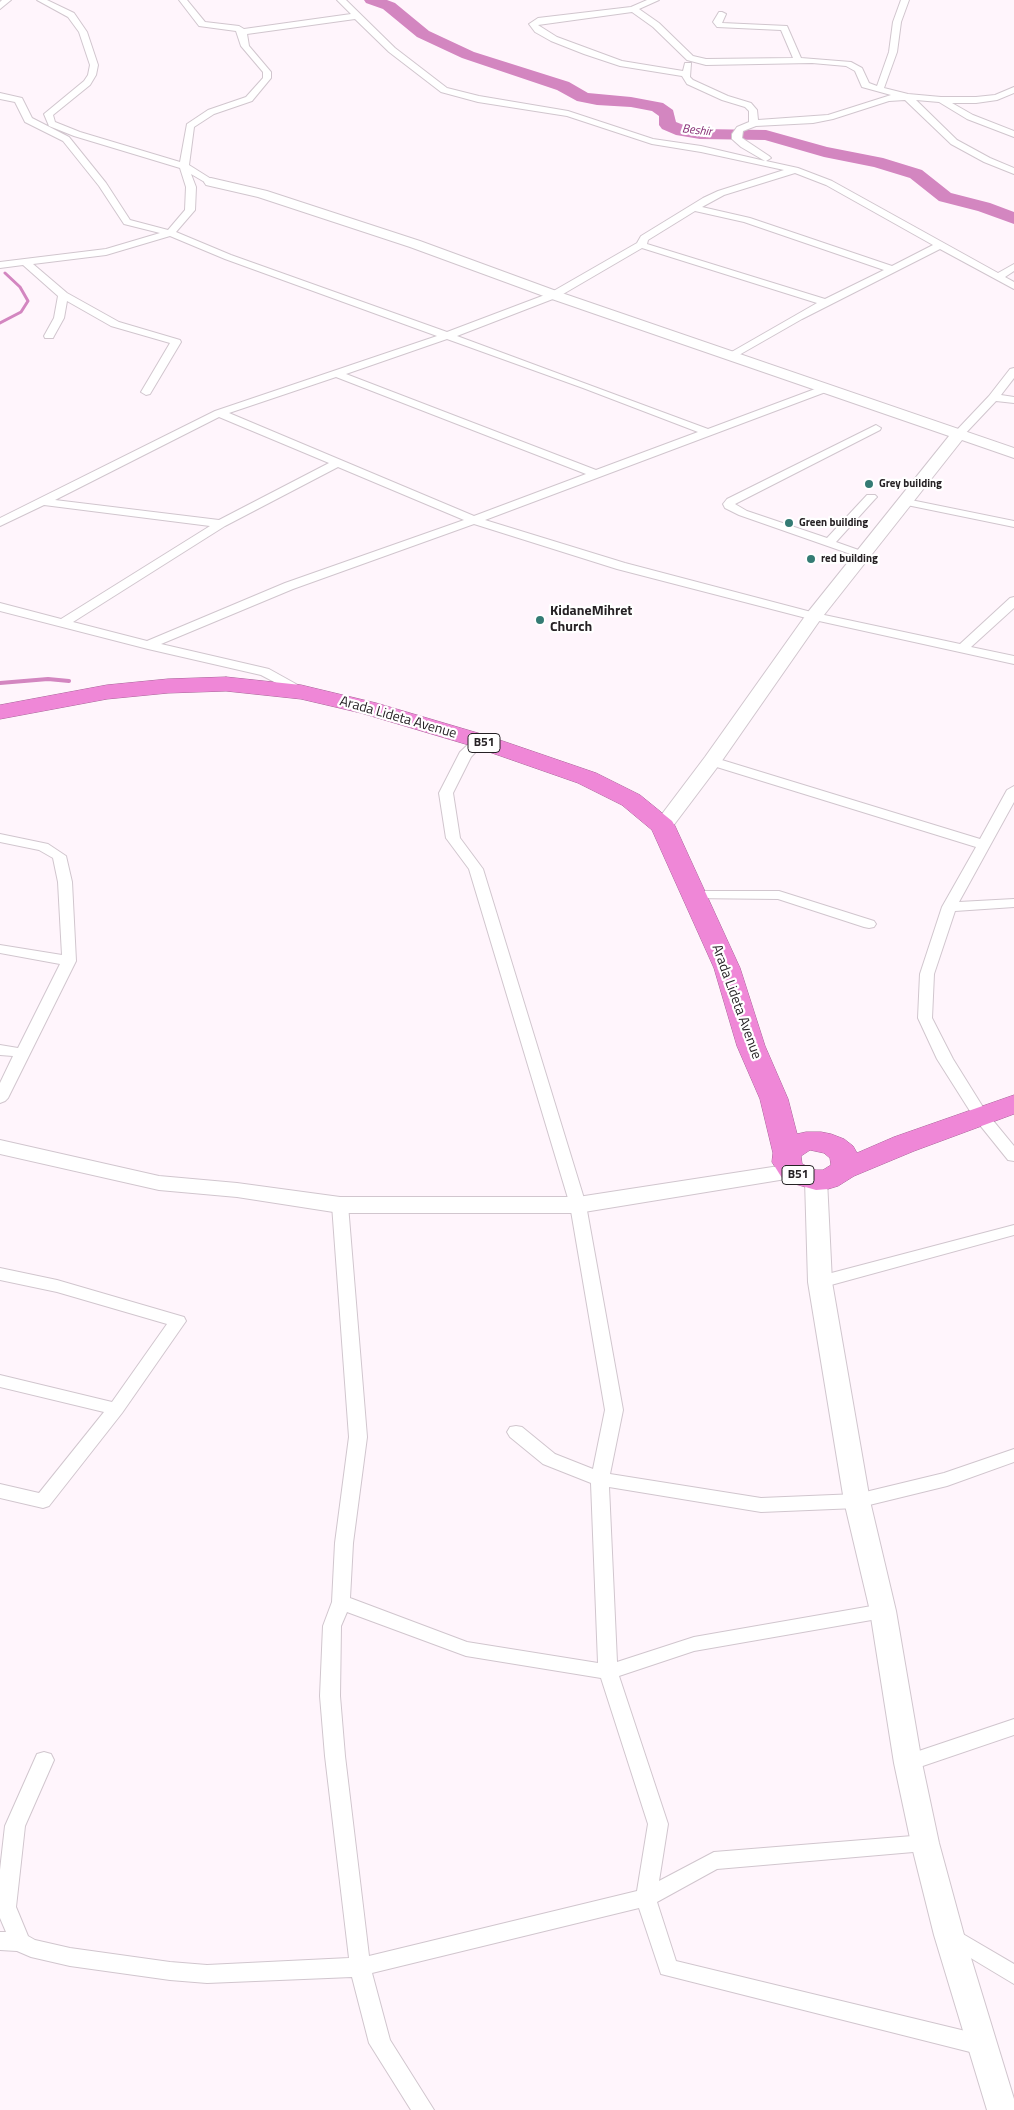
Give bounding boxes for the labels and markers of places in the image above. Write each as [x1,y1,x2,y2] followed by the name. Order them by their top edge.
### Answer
[879,477,942,491] place label: Grey building
[863,478,875,490] marker: Grey building
[799,516,868,530] place label: Green building
[783,517,795,529] marker: Green building
[821,552,878,566] place label: red building
[805,553,817,565] marker: red building
[550,604,632,636] place label: KidaneMihret Church
[534,614,546,626] marker: KidaneMihret Church

